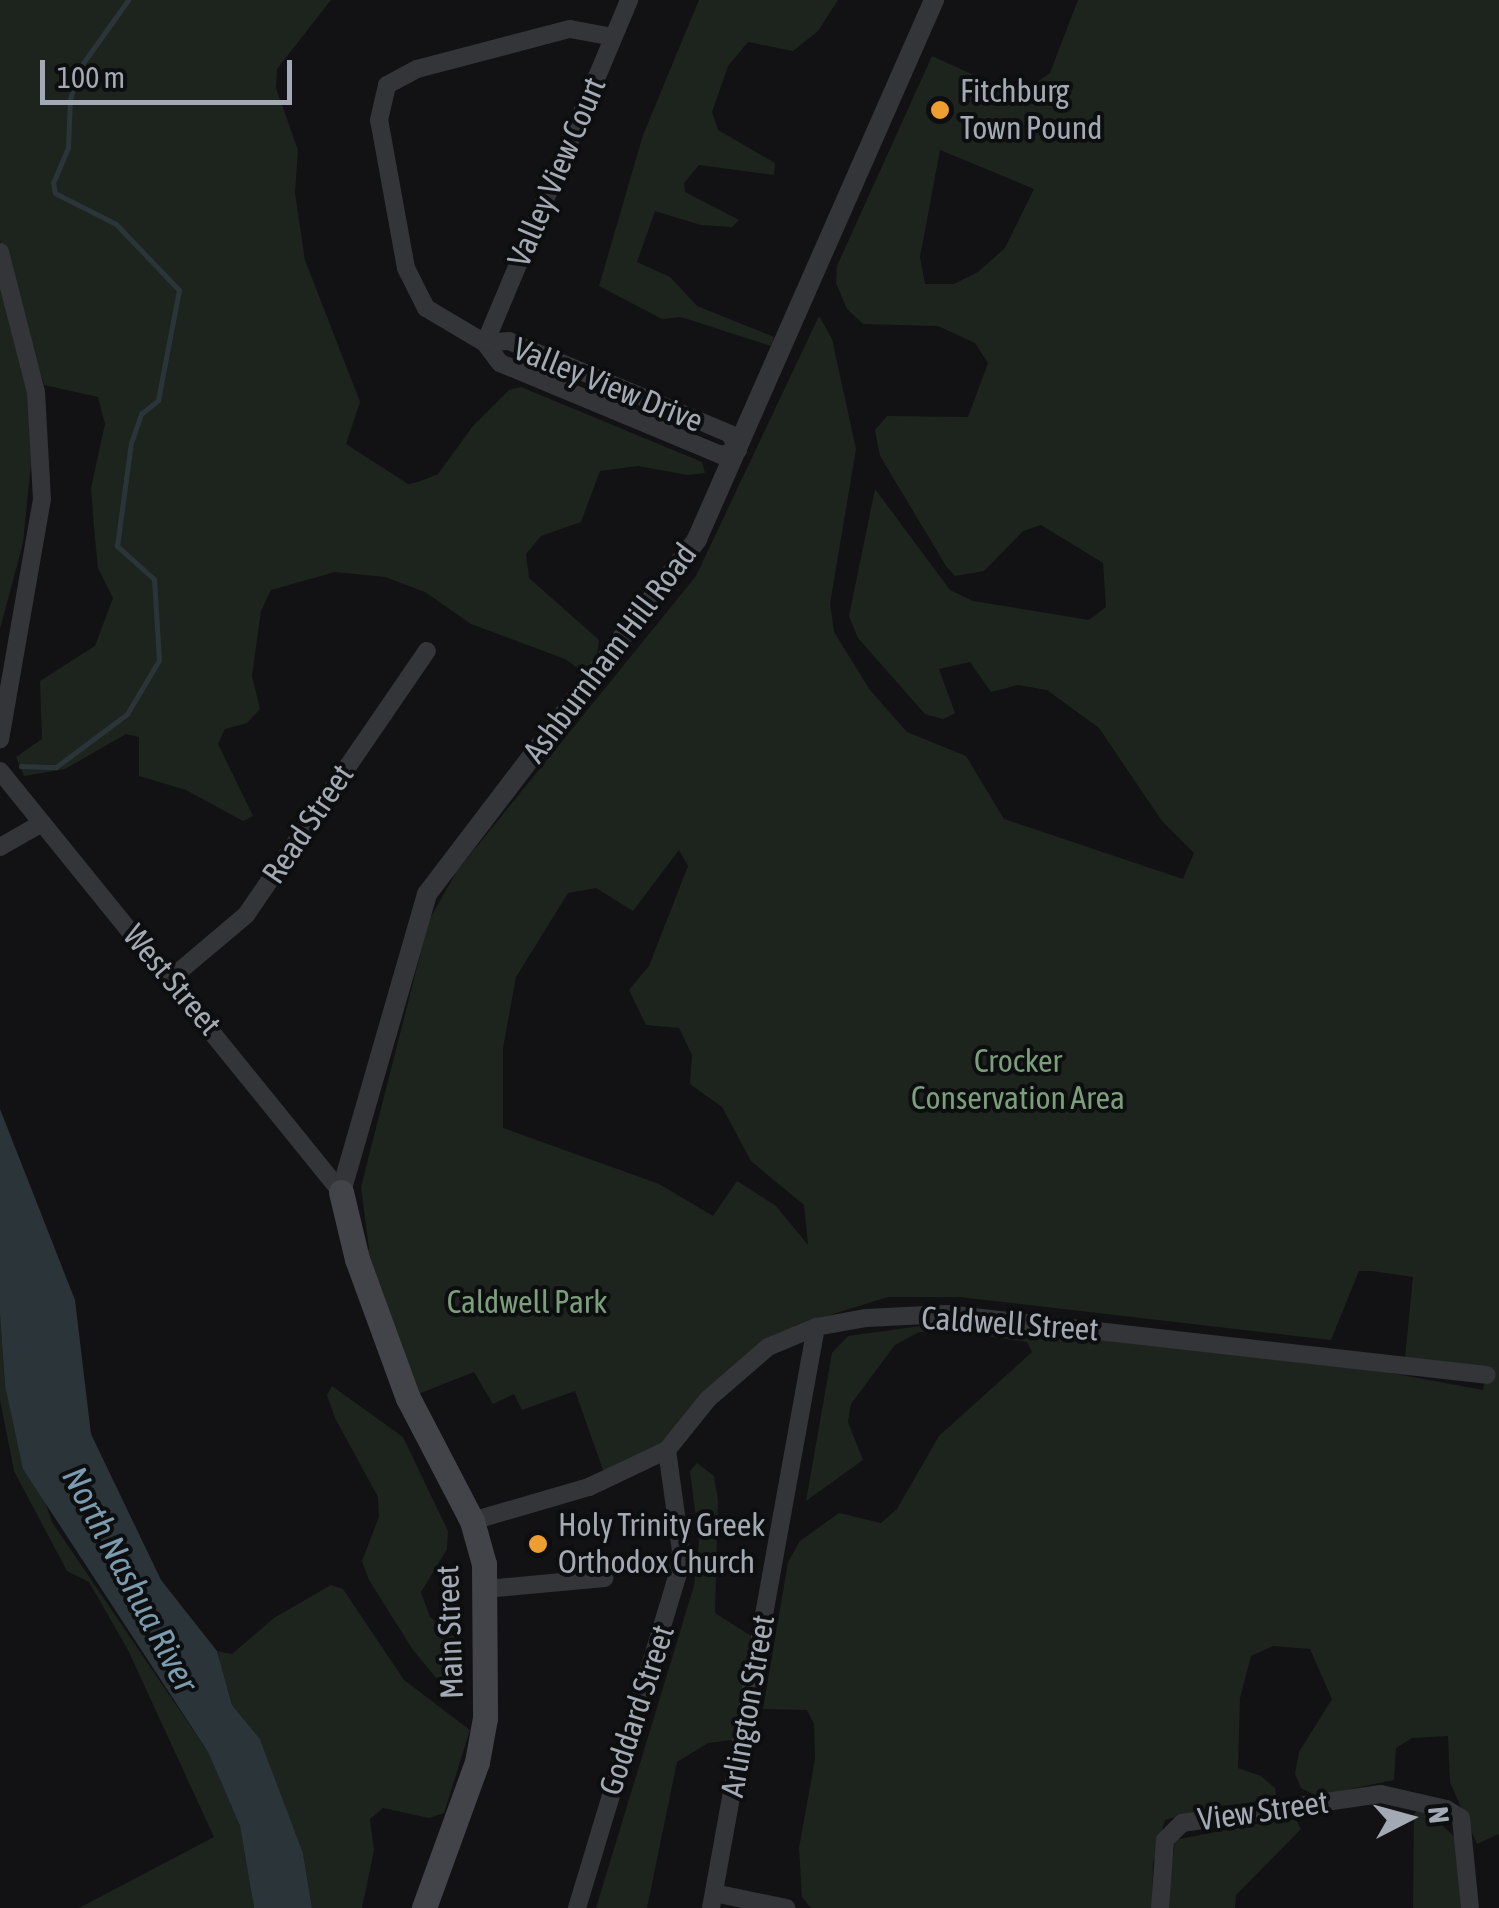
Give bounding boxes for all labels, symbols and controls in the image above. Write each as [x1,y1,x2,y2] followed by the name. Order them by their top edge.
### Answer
[45,40,298,102] scale bar
[57,60,125,94] text: 100 m
[500,72,614,272] street label: Valley View Court
[960,73,1102,148] place label: Fitchburg Town Pound
[929,99,951,121] marker: Fitchburg Town Pound
[508,330,708,440] street label: Valley View Drive
[515,536,705,770] street label: Ashburnham Hill Road
[254,757,362,891] street label: Read Street
[115,917,229,1043] street label: West Street
[911,1043,1125,1118] park label: Crocker Conservation Area
[447,1283,607,1321] park label: Caldwell Park
[920,1299,1100,1349] street label: Caldwell Street
[54,1459,208,1699] water label: North Nashua River
[558,1507,765,1582] place label: Holy Trinity Greek Orthodox Church
[527,1533,549,1555] marker: Holy Trinity Greek Orthodox Church
[428,1564,472,1700] street label: Main Street
[713,1612,783,1800] street label: Arlington Street
[591,1620,683,1800] street label: Goddard Street
[1359,1768,1459,1868] north arrow
[1195,1783,1331,1839] street label: View Street
[1422,1805,1456,1825] text: N

